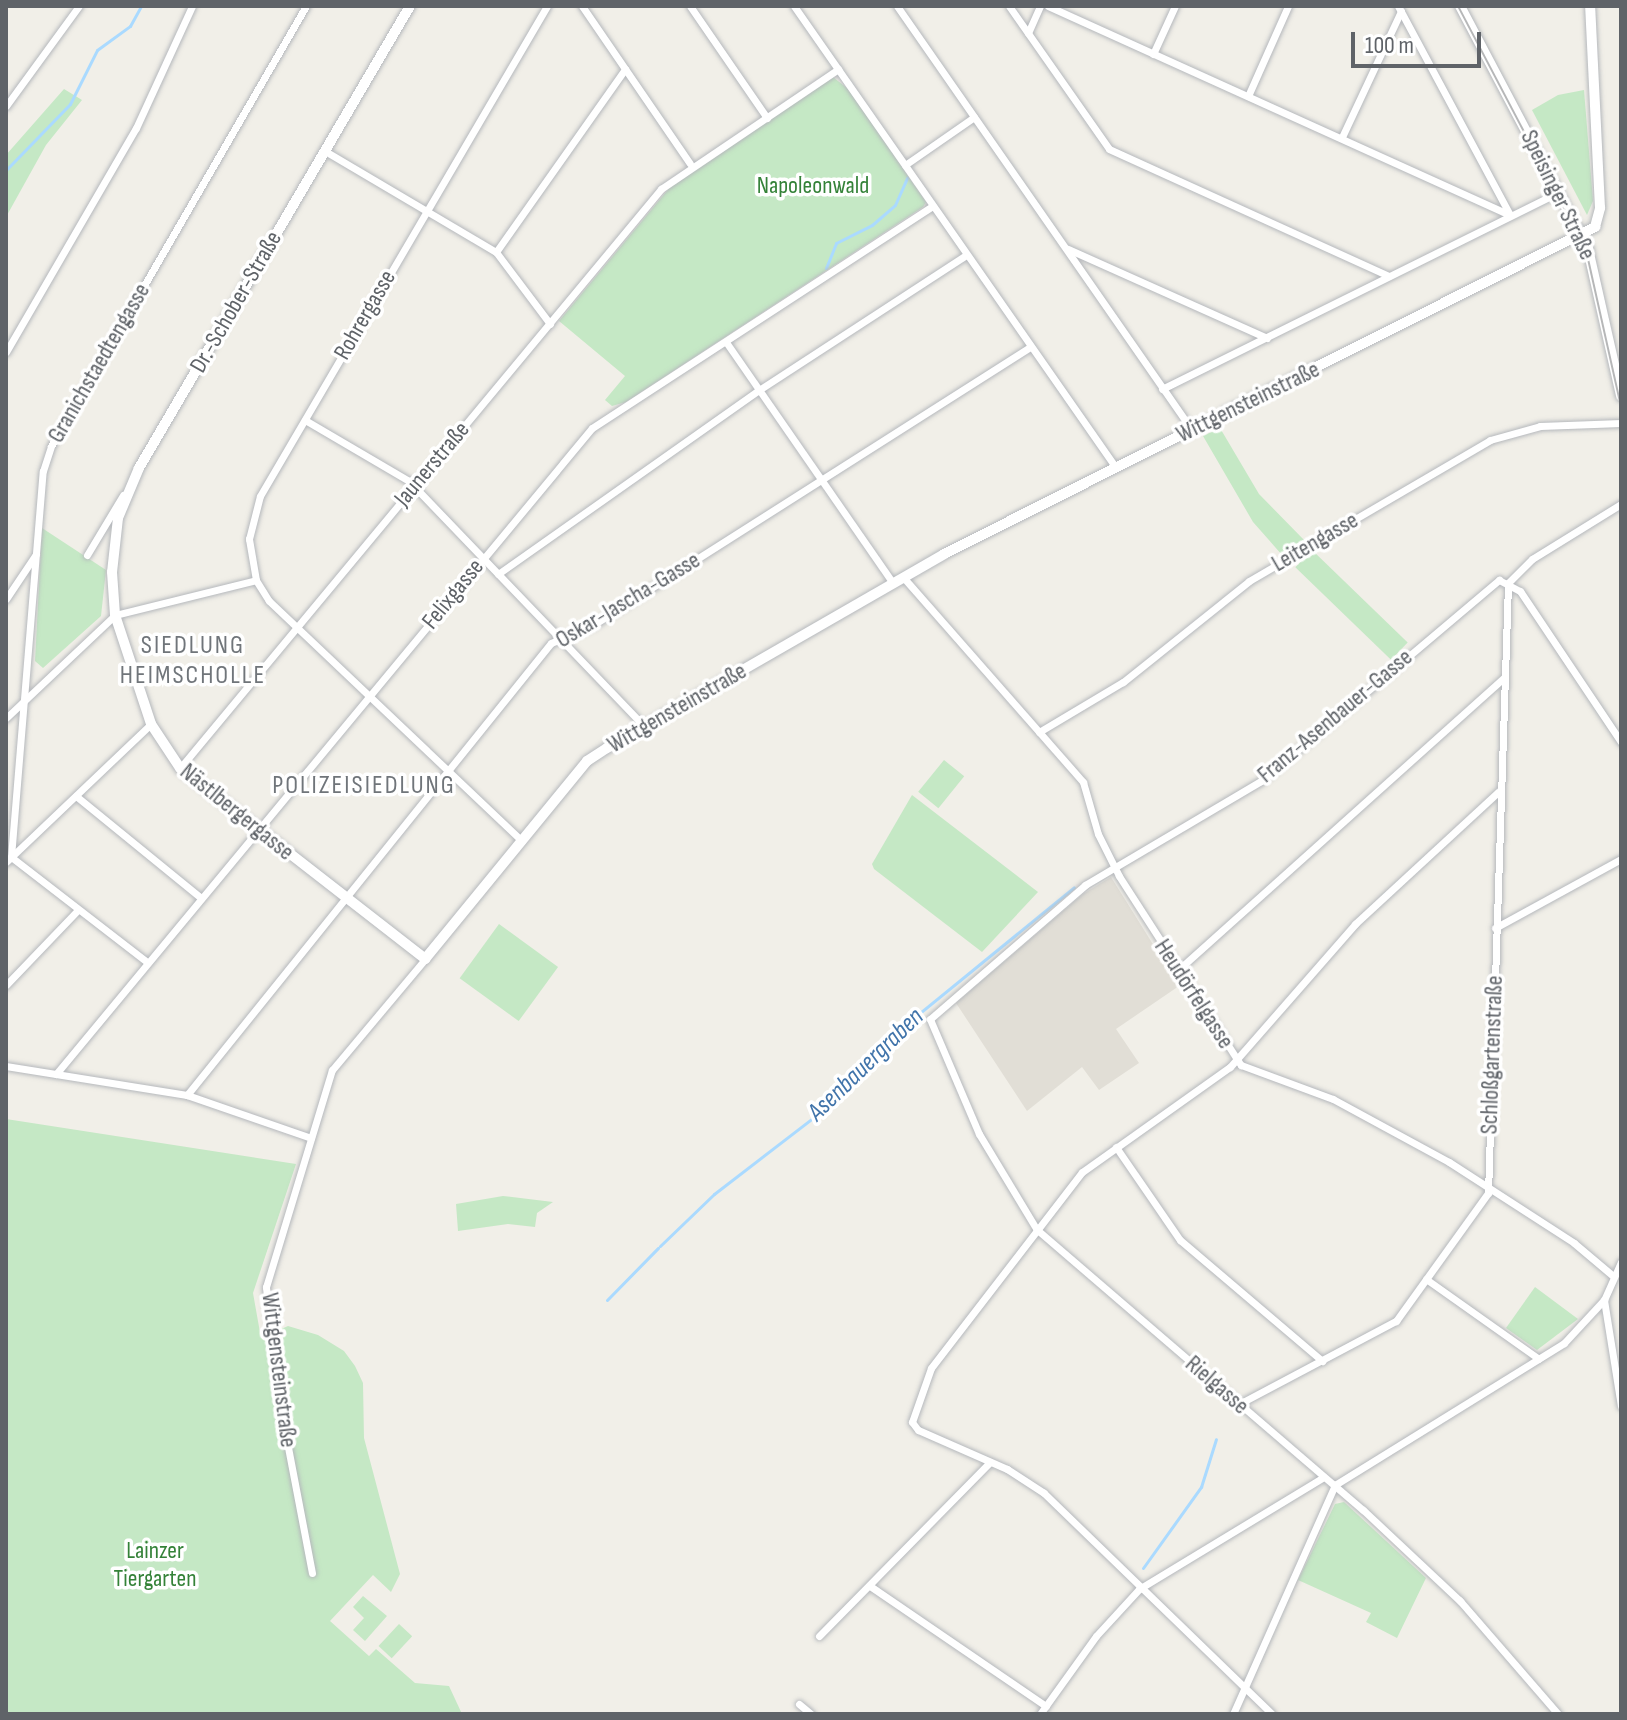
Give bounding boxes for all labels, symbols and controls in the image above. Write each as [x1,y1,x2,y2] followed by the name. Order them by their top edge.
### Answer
[1355,16,1485,66] scale bar
[1365,31,1414,60] text: 100 m
[1514,126,1602,264] street label: Speisinger Straße
[757,172,869,200] park label: Napoleonwald
[184,226,288,378] street label: Dr.-Schober-Straße
[328,265,402,365] street label: Rohrergasse
[42,278,156,448] street label: Granichstaedtengasse
[1172,355,1324,449] street label: Wittgensteinstraße
[388,416,476,512] street label: Jaunerstraße
[1267,506,1363,578] street label: Leitengasse
[551,546,705,654] street label: Oskar-Jascha-Gasse
[416,553,490,635] street label: Felixgasse
[120,630,266,692] district label: SIEDLUNG HEIMSCHOLLE
[1252,643,1418,789] street label: Franz-Asenbauer-Gasse
[602,657,752,759] street label: Wittgensteinstraße
[174,757,300,867] street label: Nästlbergergasse
[272,770,456,802] district label: POLIZEISIEDLUNG
[1148,934,1240,1054] street label: Heudörfelgasse
[1475,975,1509,1135] street label: Schloßgartenstraße
[801,1002,931,1128] water label: Asenbauergraben
[255,1291,303,1449] street label: Wittgensteinstraße
[1179,1350,1255,1420] street label: Rielgasse
[114,1537,196,1593] park label: Lainzer Tiergarten

